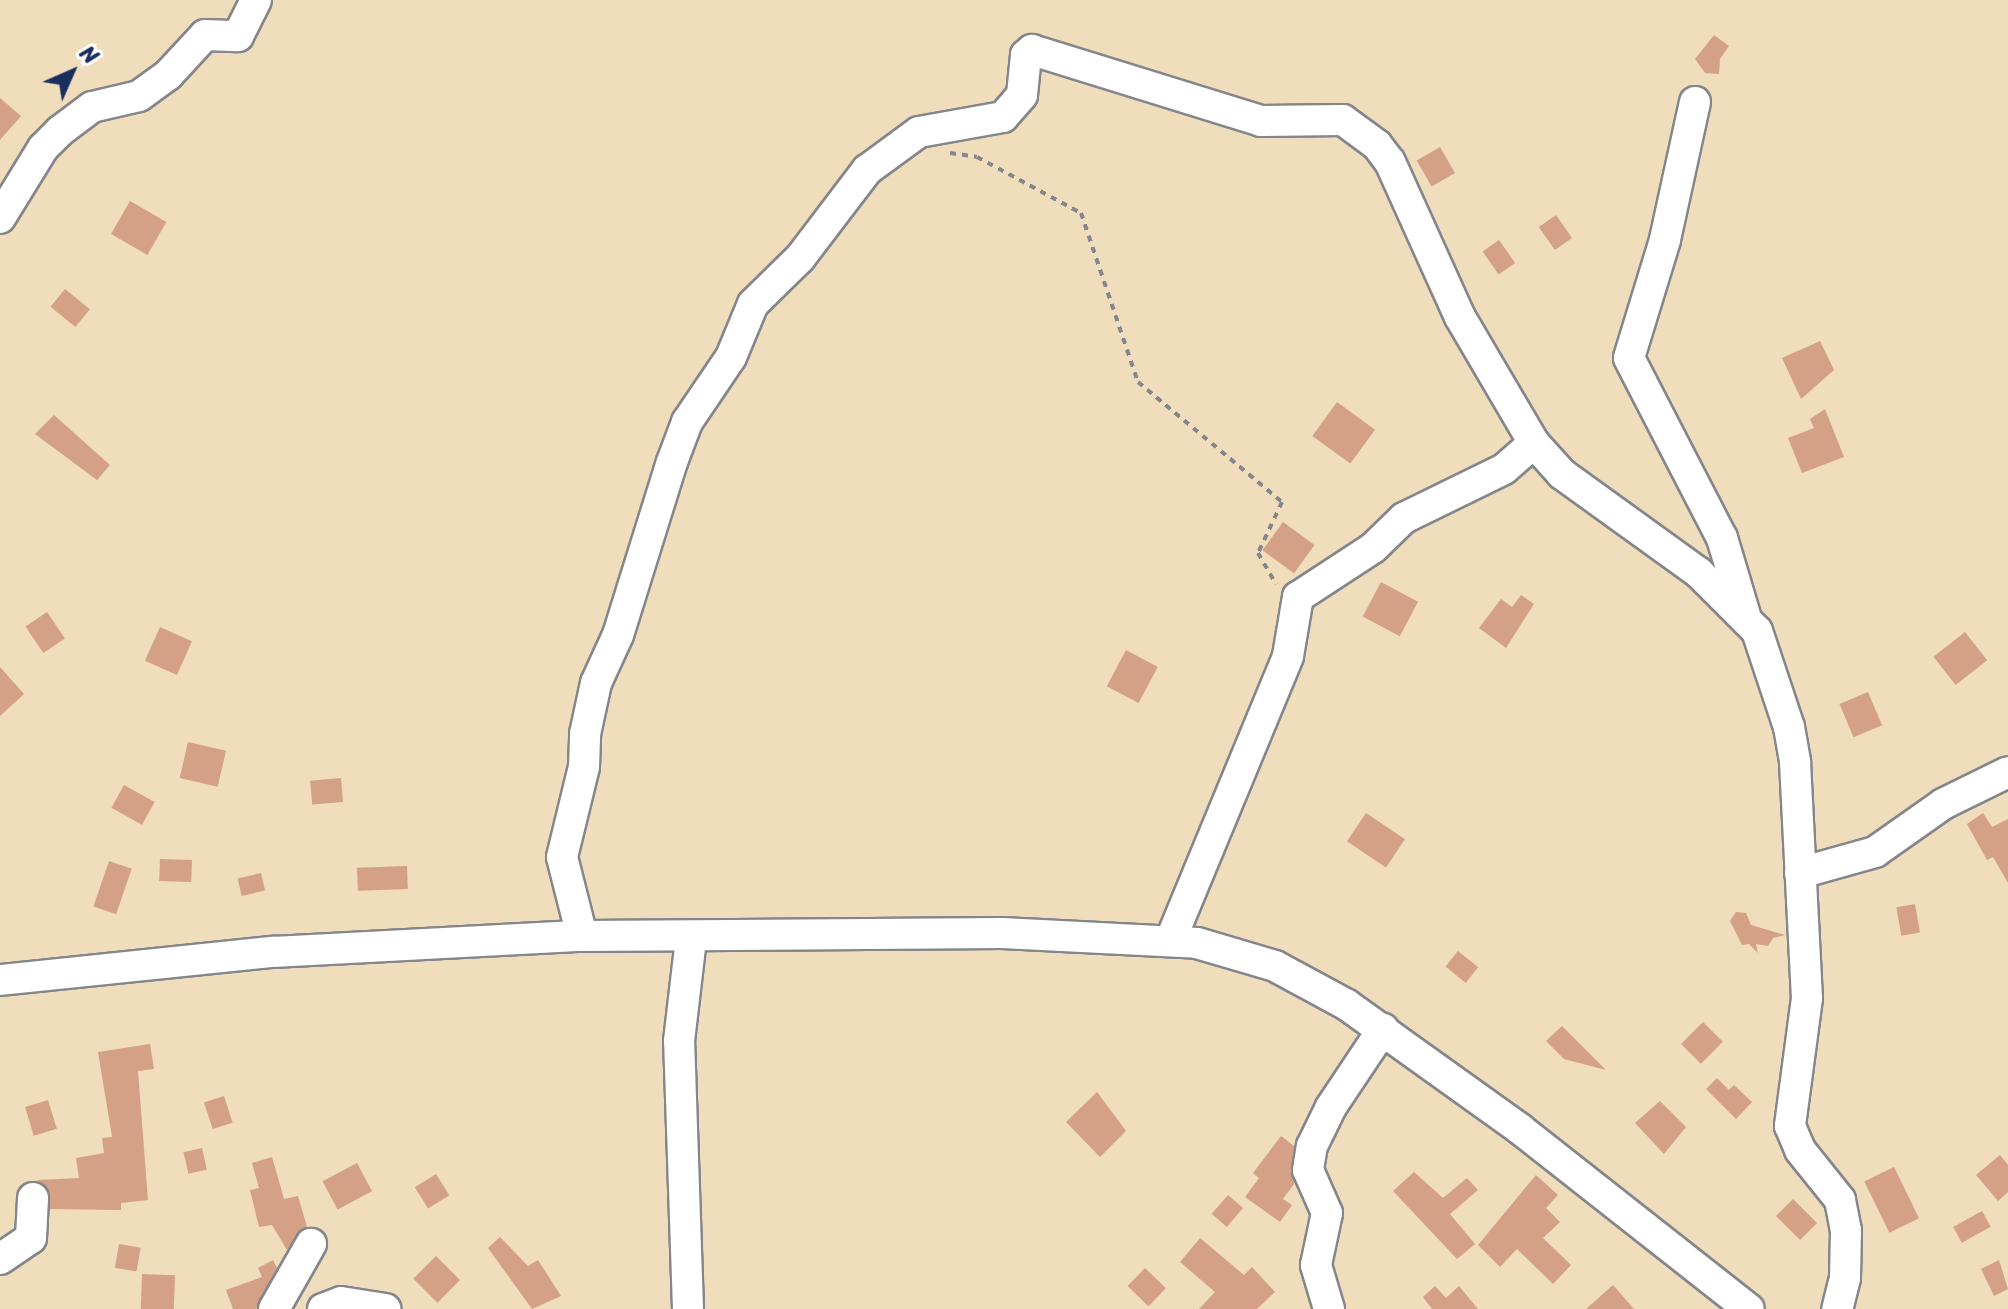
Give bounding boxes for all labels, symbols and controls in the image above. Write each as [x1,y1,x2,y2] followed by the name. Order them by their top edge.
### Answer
[32,32,112,112] north arrow
[70,35,109,74] text: N

